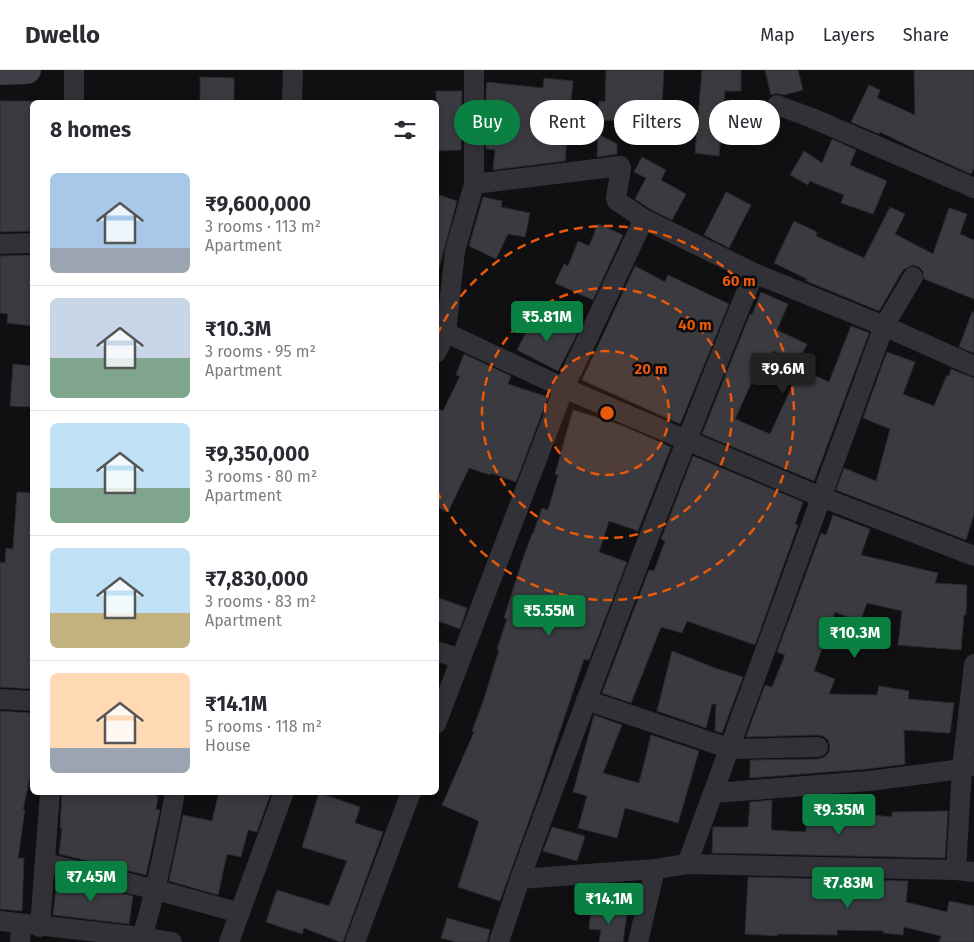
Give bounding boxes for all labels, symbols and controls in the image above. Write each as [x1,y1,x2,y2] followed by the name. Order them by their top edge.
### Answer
[25,21,100,49] text: Dwello
[760,24,795,46] text: Map
[823,24,875,46] text: Layers
[903,24,949,46] text: Share
[454,100,520,145] chip: Buy
[530,100,604,145] chip: Rent
[614,100,699,145] chip: Filters
[709,100,780,145] chip: New
[391,116,419,144] icon: filters
[50,117,131,143] text: 8 homes
[205,191,311,217] text: ₹9,600,000
[90,193,150,253] icon: home
[205,217,321,236] text: 3 rooms · 113 m²
[205,236,282,255] text: Apartment
[722,272,756,290] text: 60 m
[506,300,588,343] pin: ₹5.81M
[522,307,572,326] text: ₹5.81M
[205,316,271,342] text: ₹10.3M
[678,316,712,334] text: 40 m
[90,318,150,378] icon: home
[205,342,316,361] text: 3 rooms · 95 m²
[748,352,818,395] pin: ₹9.6M
[762,359,804,378] text: ₹9.6M
[635,360,667,378] text: 20 m
[205,361,282,380] text: Apartment
[598,404,616,422] centre of rings
[205,441,310,467] text: ₹9,350,000
[90,443,150,503] icon: home
[205,467,317,486] text: 3 rooms · 80 m²
[205,486,282,505] text: Apartment
[205,566,308,592] text: ₹7,830,000
[90,568,150,628] icon: home
[205,592,316,611] text: 3 rooms · 83 m²
[508,594,590,637] pin: ₹5.55M
[524,601,574,620] text: ₹5.55M
[205,611,282,630] text: Apartment
[814,616,896,659] pin: ₹10.3M
[830,623,880,642] text: ₹10.3M
[205,691,267,717] text: ₹14.1M
[90,693,150,753] icon: home
[205,717,322,736] text: 5 rooms · 118 m²
[205,736,251,755] text: House
[798,794,880,836] pin: ₹9.35M
[813,800,865,819] text: ₹9.35M
[50,860,132,903] pin: ₹7.45M
[807,866,889,909] pin: ₹7.83M
[66,867,116,886] text: ₹7.45M
[823,873,873,892] text: ₹7.83M
[568,882,650,925] pin: ₹14.1M
[585,889,633,908] text: ₹14.1M

